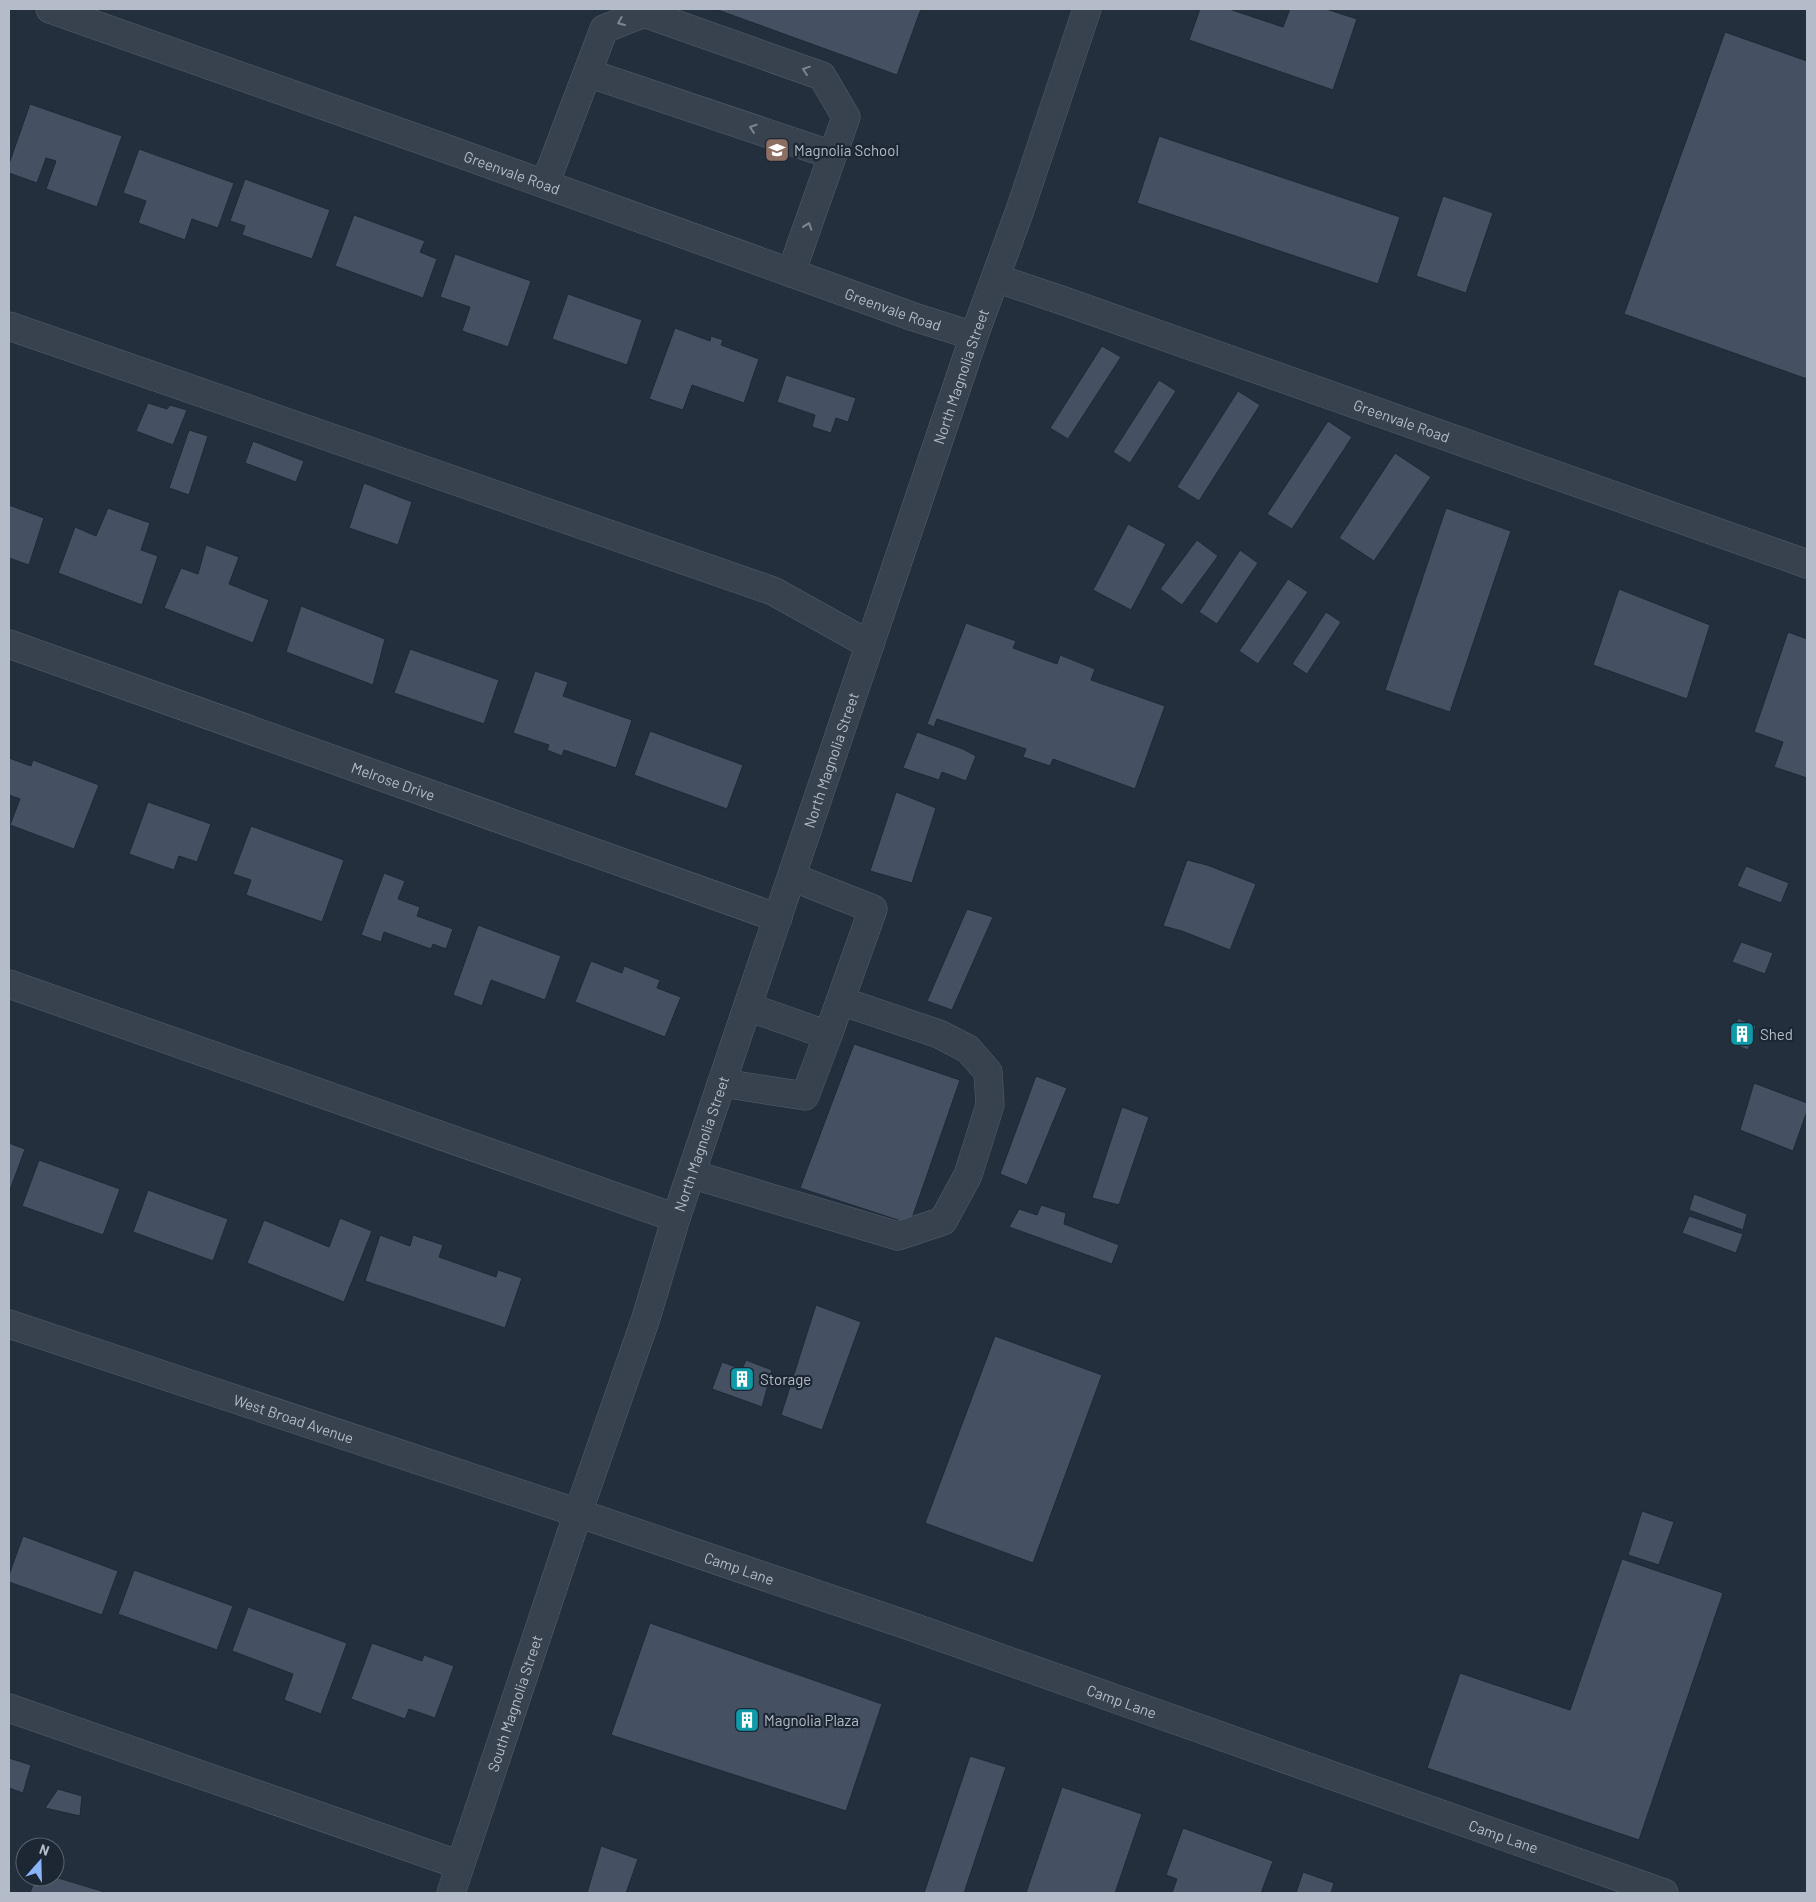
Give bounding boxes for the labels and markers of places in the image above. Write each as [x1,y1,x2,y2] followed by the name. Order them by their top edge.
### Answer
[764,137,790,163] school or university icon: Magnolia School
[794,141,899,159] place label: Magnolia School
[1729,1021,1755,1047] building icon: Shed
[1760,1025,1793,1043] place label: Shed
[729,1366,755,1392] building icon: Storage
[760,1370,811,1388] place label: Storage
[734,1707,760,1733] building icon: Magnolia Plaza
[764,1711,859,1729] place label: Magnolia Plaza

